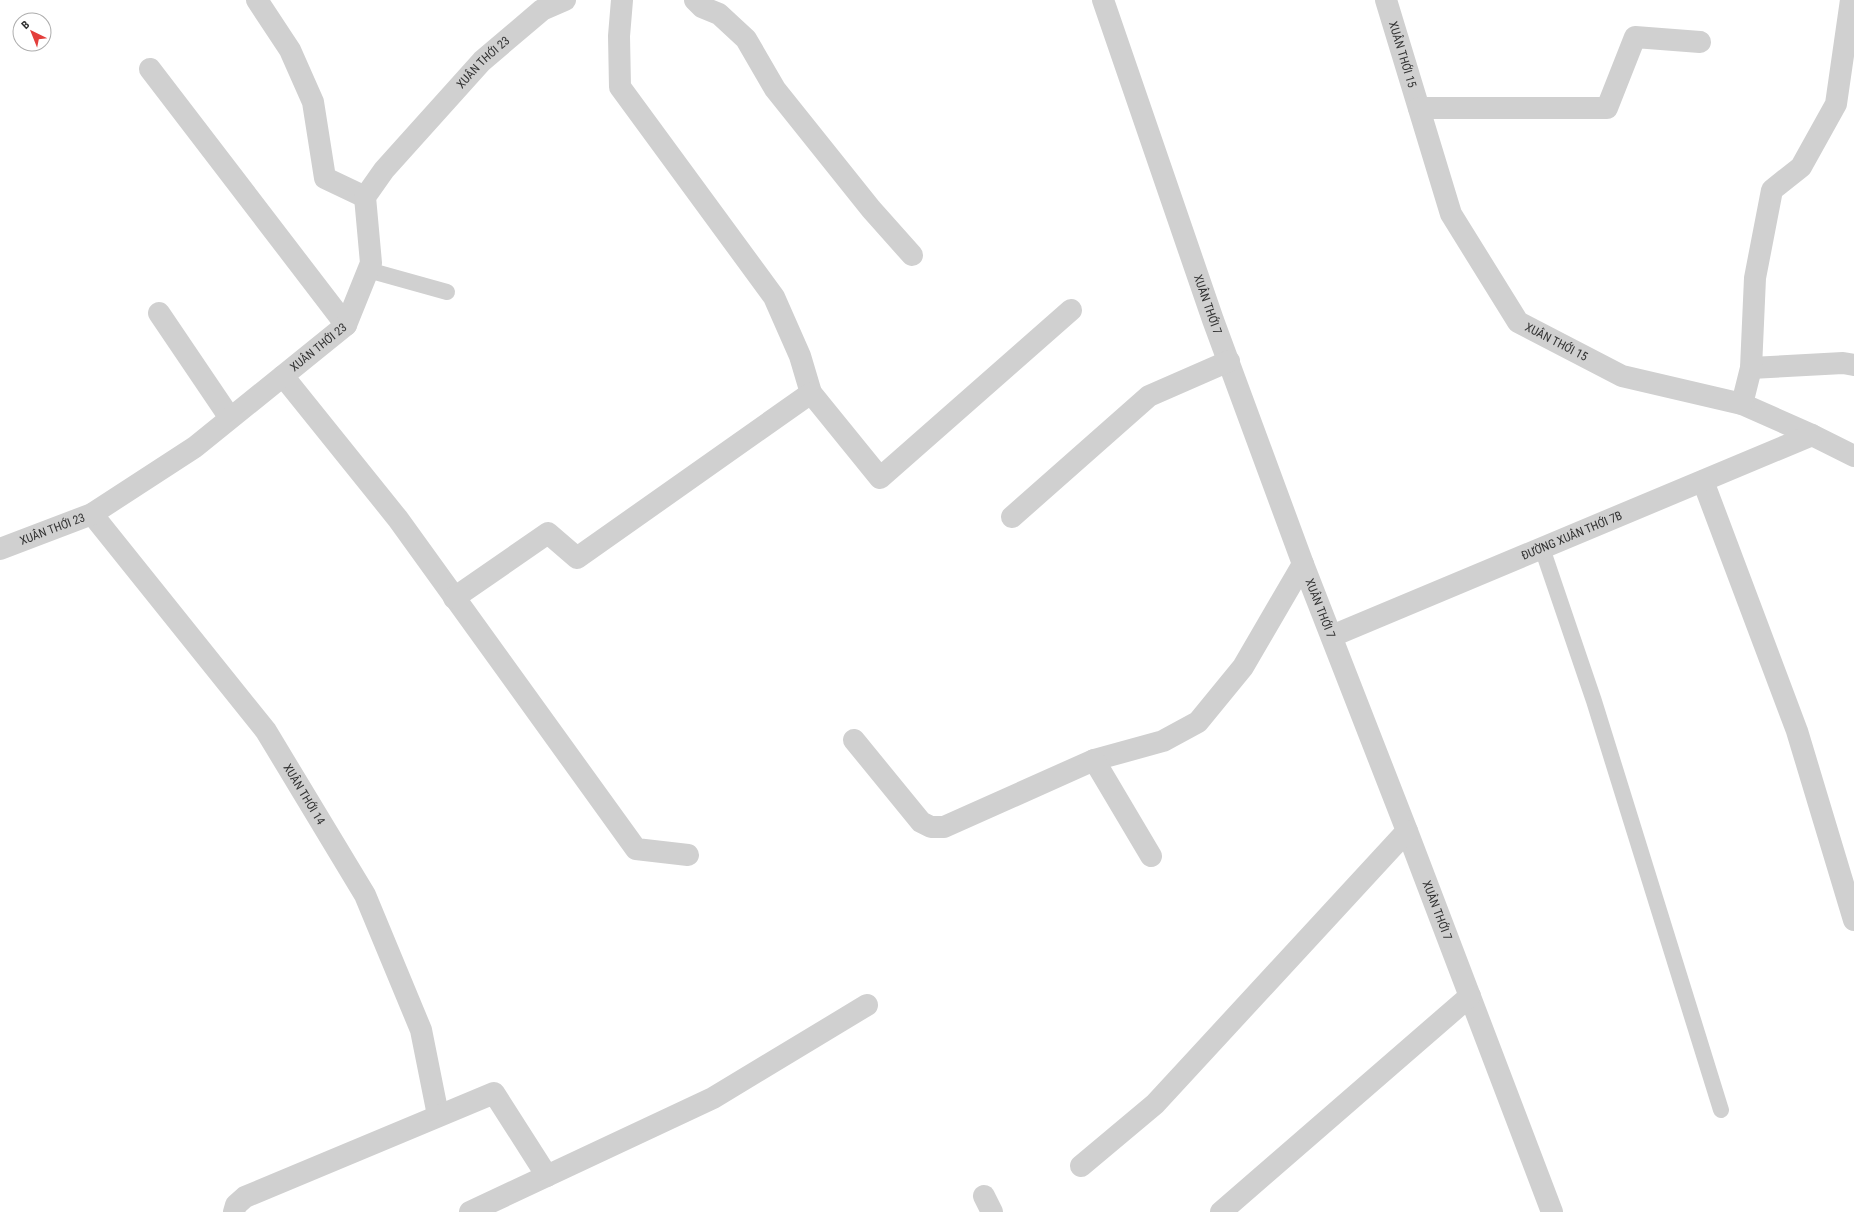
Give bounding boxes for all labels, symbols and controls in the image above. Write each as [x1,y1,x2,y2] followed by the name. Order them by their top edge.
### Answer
[12,12,52,52] north arrow
[19,18,32,32] text: B
[1386,20,1419,89] street label: XUÂN THỚI 15
[454,34,513,91] street label: XUÂN THỚI 23
[1191,273,1225,337] street label: XUÂN THỚI 7
[287,320,350,374] street label: XUÂN THỚI 23
[1523,320,1590,364] street label: XUÂN THỚI 15
[1519,508,1624,563] street label: ĐƯỜNG XUÂN THỚI 7B
[18,510,87,548] street label: XUÂN THỚI 23
[1302,577,1338,640] street label: XUÂN THỚI 7
[280,761,328,827] street label: XUÂN THỚI 14
[1420,879,1455,942] street label: XUÂN THỚI 7

